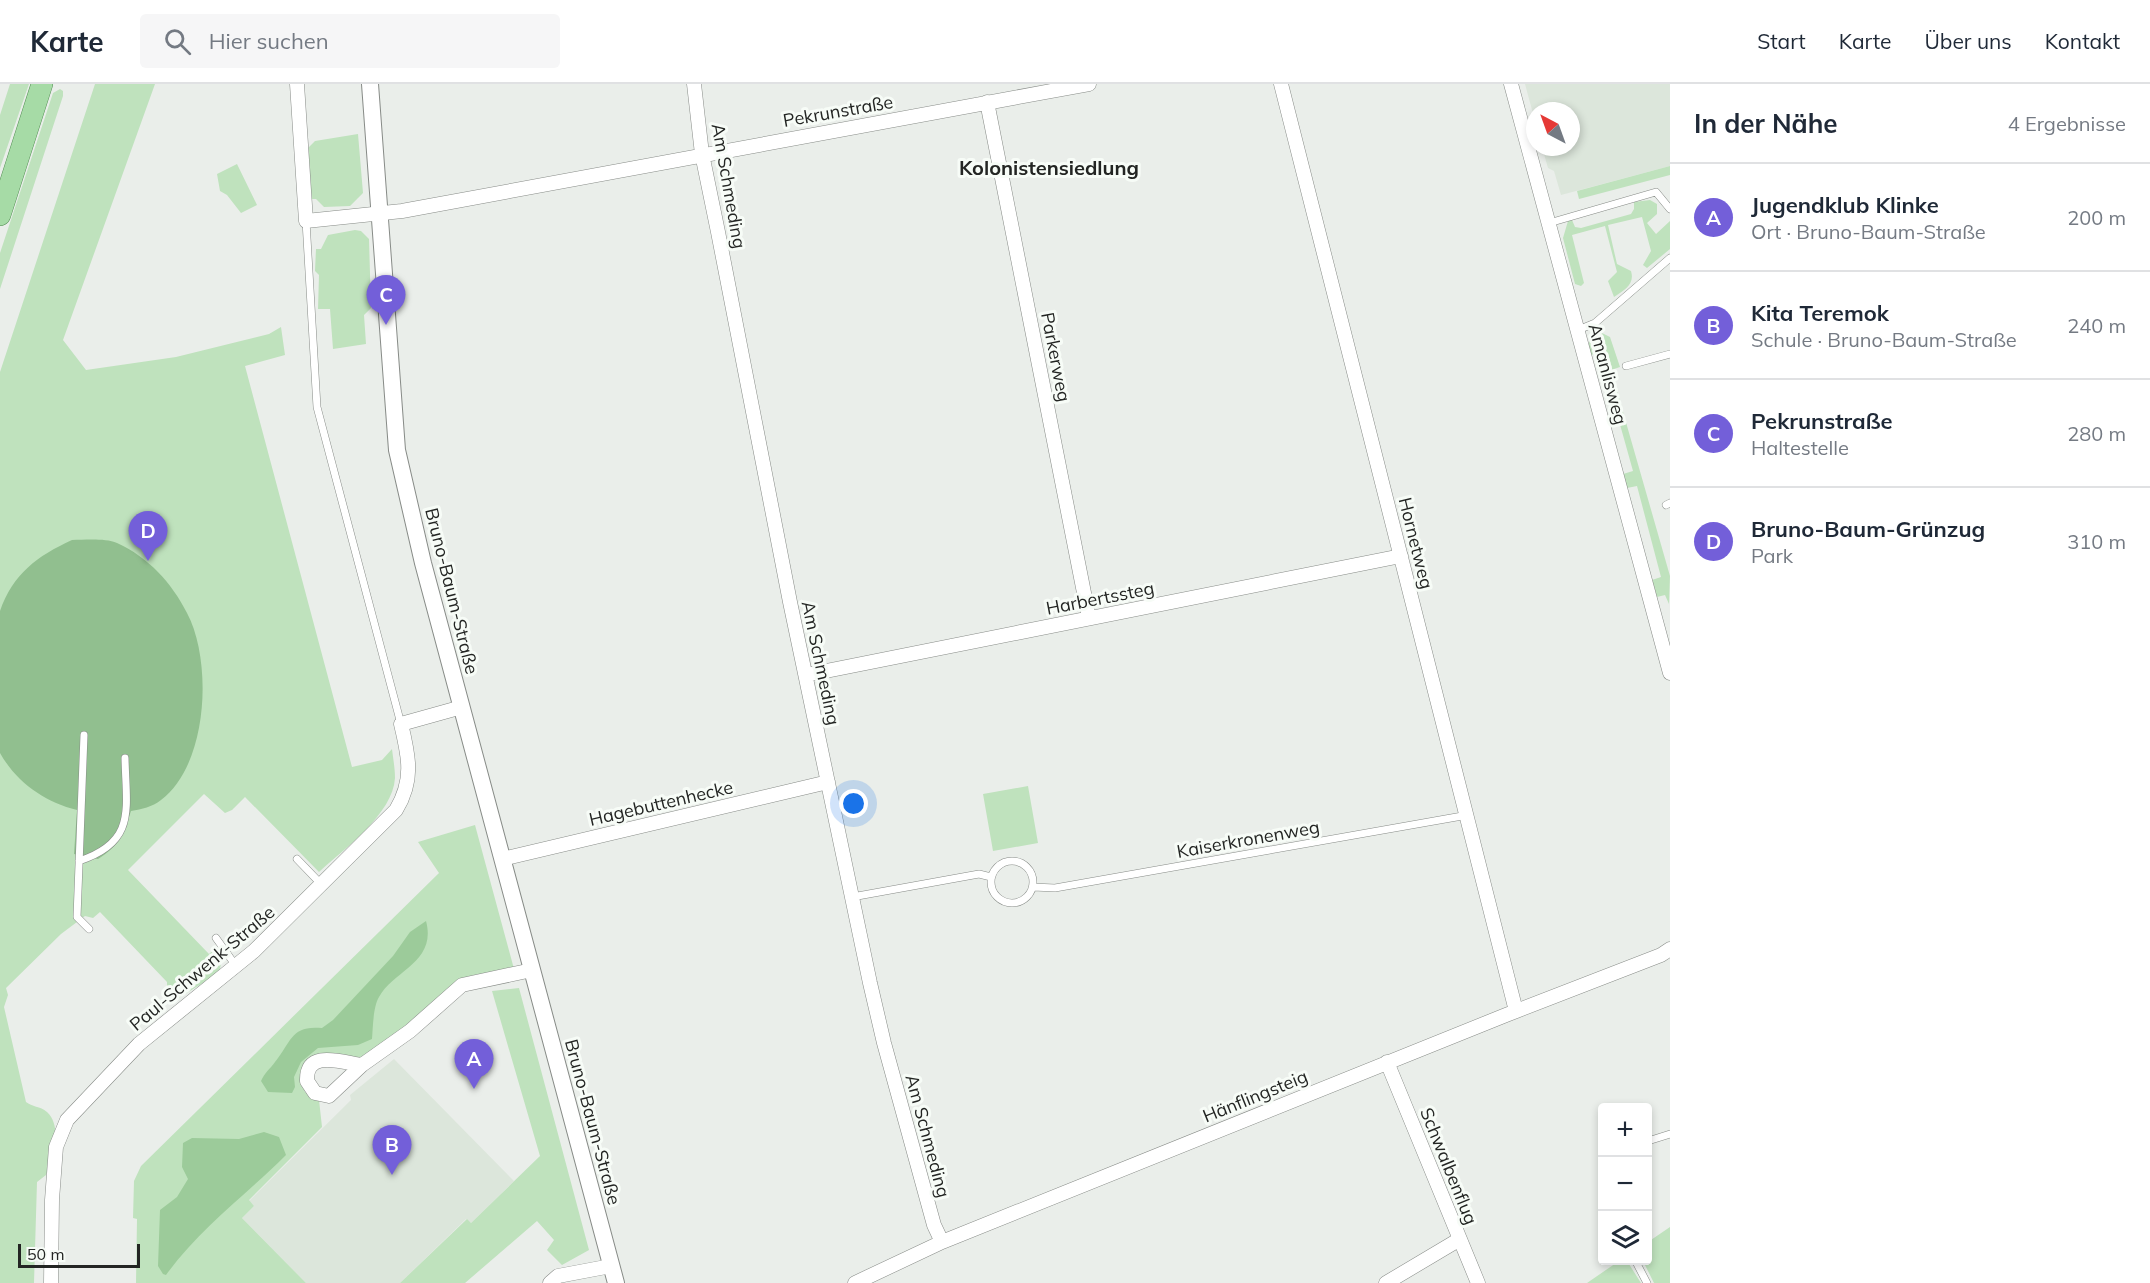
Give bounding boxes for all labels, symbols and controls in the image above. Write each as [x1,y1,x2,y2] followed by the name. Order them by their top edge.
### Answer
[140,14,560,68] search box
[30,24,104,59] text: Karte
[161,25,194,58] icon: search
[209,27,329,55] text: Hier suchen
[1757,28,1806,54] text: Start
[1839,28,1891,54] text: Karte
[1924,28,2012,54] text: Über uns
[2045,28,2120,54] text: Kontakt
[781,90,895,132] street label: Pekrunstraße
[1526,102,1580,156] north arrow
[1694,107,1838,140] text: In der Nähe
[2008,111,2126,136] text: 4 Ergebnisse
[707,122,751,250] street label: Am Schmeding
[959,155,1139,180] district label: Kolonistensiedlung
[1751,191,1939,219] text: Jugendklub Klinke
[1706,205,1721,230] text: A
[2067,205,2126,230] text: 200 m
[1751,219,1986,244] text: Ort · Bruno-Baum-Straße
[366,276,406,325] pin: C
[1751,299,1889,327] text: Kita Teremok
[1036,310,1076,404] street label: Parkerweg
[1707,313,1720,338] text: B
[2067,313,2126,338] text: 240 m
[1583,321,1633,427] street label: Amanlisweg
[1751,327,2017,352] text: Schule · Bruno-Baum-Straße
[1751,407,1893,435] text: Pekrunstraße
[1707,421,1720,446] text: C
[2067,421,2126,446] text: 280 m
[1751,435,1849,460] text: Haltestelle
[1394,495,1438,591] street label: Hornetweg
[420,506,484,676] street label: Bruno-Baum-Straße
[128,512,168,561] pin: D
[1751,515,1985,543] text: Bruno-Baum-Grünzug
[1706,529,1721,554] text: D
[2067,529,2126,554] text: 310 m
[1751,543,1793,568] text: Park
[1044,576,1156,620] street label: Harbertssteg
[797,599,845,727] street label: Am Schmeding
[587,775,735,831] street label: Hagebuttenhecke
[839,789,868,818] your location
[1175,815,1321,863] street label: Kaiserkronenweg
[125,901,279,1035] street label: Paul-Schwenk-Straße
[560,1037,626,1207] street label: Bruno-Baum-Straße
[454,1040,494,1089] pin: A
[1199,1065,1311,1127] street label: Hänflingsteig
[901,1072,955,1200] street label: Am Schmeding
[1598,1103,1652,1265] map controls
[1598,1103,1652,1157] button: +
[1415,1104,1483,1228] street label: Schwalbenflug
[372,1126,412,1175] pin: B
[1598,1157,1652,1211] button: −
[1598,1211,1652,1265] button: layers
[18,1241,140,1268] scale bar
[27,1244,64,1264] text: 50 m

